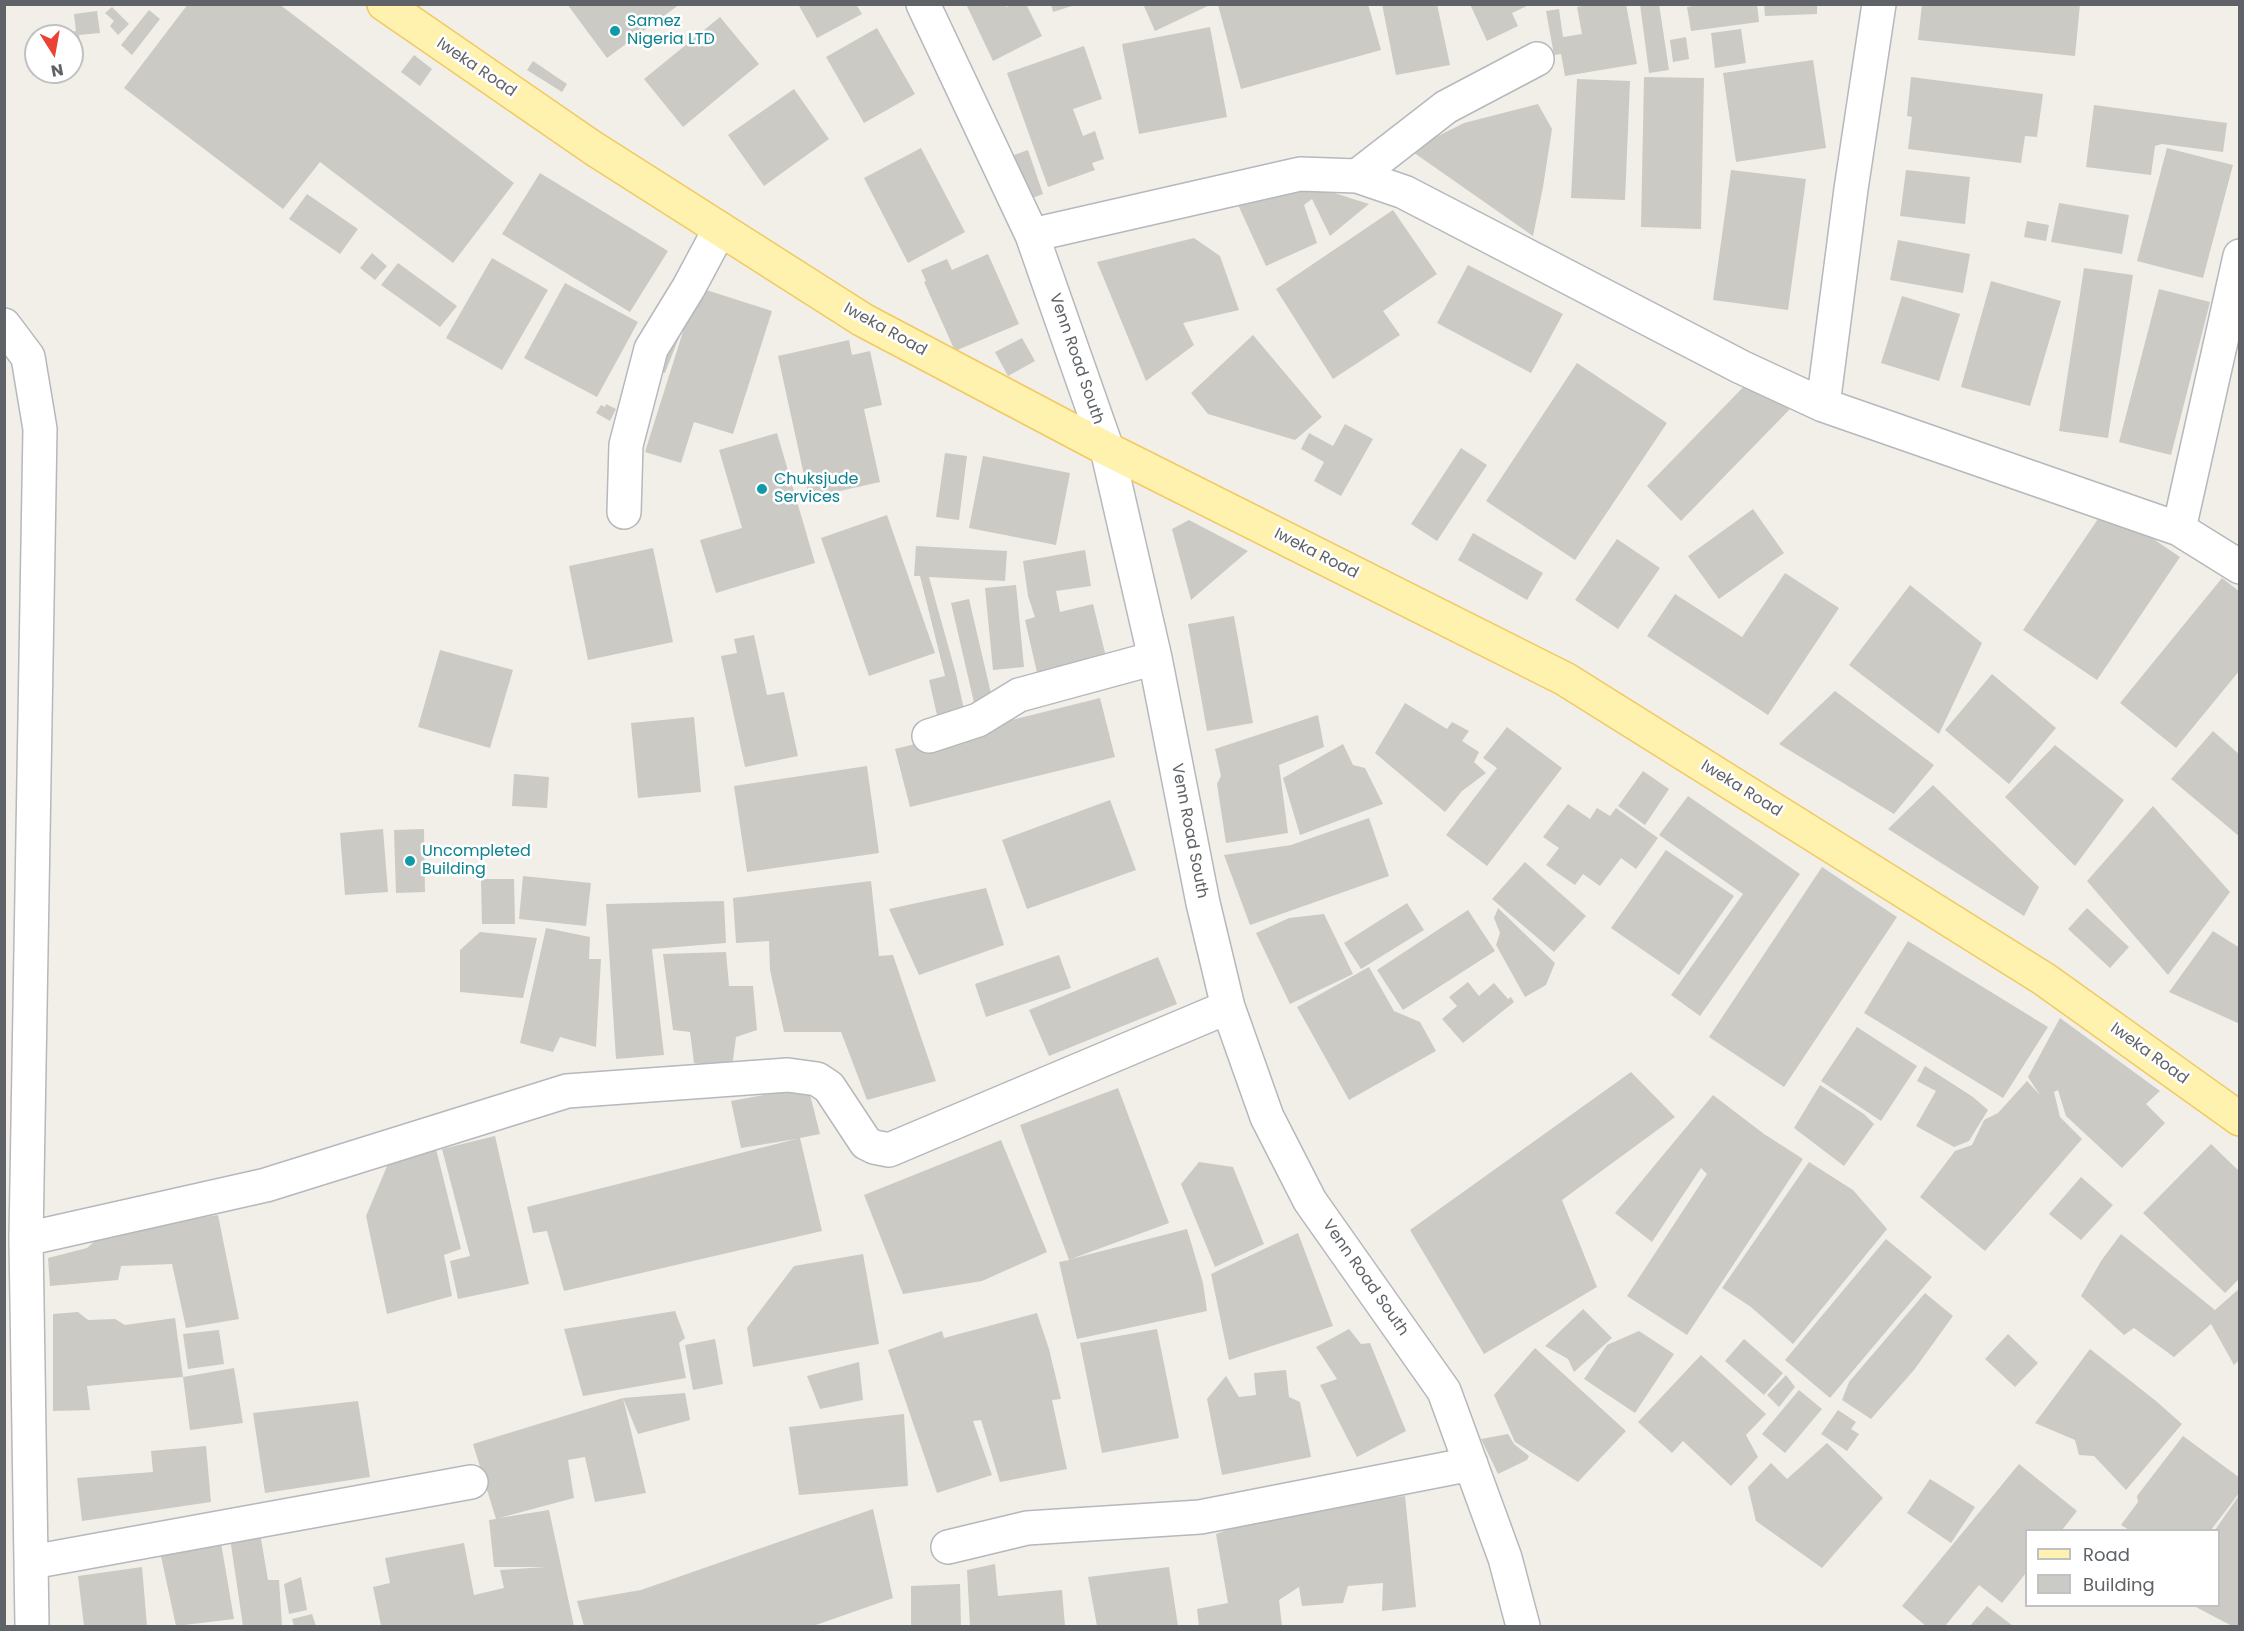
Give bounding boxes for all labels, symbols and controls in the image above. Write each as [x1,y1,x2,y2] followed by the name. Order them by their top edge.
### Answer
[627,12,715,50] place label: Samez Nigeria LTD
[24,24,84,84] north arrow
[608,24,622,38] marker: Samez Nigeria LTD
[433,34,519,102] street label: Iweka Road
[49,58,65,83] text: N
[1045,291,1107,427] street label: Venn Road South
[840,299,930,361] street label: Iweka Road
[774,470,858,508] place label: Chuksjude Services
[755,482,769,496] marker: Chuksjude Services
[1271,525,1361,583] street label: Iweka Road
[1697,757,1785,821] street label: Iweka Road
[1166,762,1212,900] street label: Venn Road South
[422,842,531,880] place label: Uncompleted Building
[403,854,417,868] marker: Uncompleted Building
[2106,1019,2192,1089] street label: Iweka Road
[1318,1216,1412,1340] street label: Venn Road South
[2025,1529,2220,1607] legend
[2083,1542,2130,1567] text: Road
[2083,1572,2155,1597] text: Building

